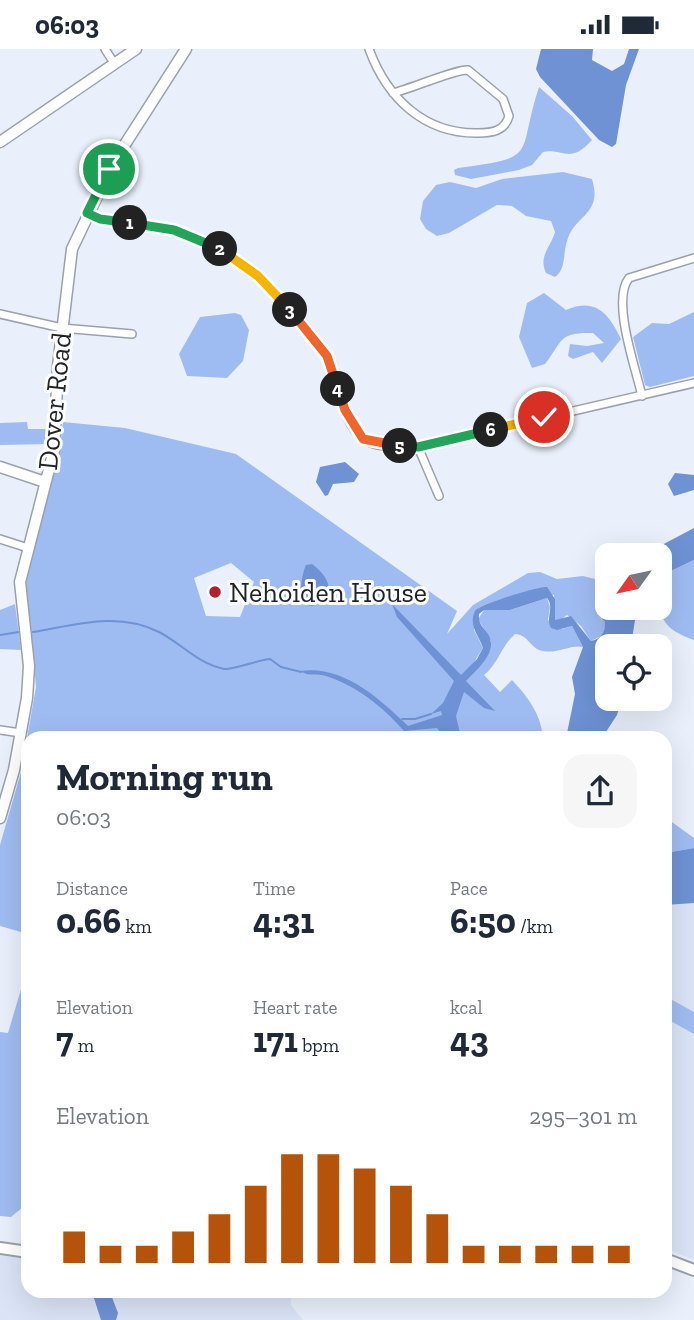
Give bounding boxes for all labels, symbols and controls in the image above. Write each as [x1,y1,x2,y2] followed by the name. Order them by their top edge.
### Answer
[35,9,99,41] text: 06:03
[79,139,139,199] pin
[90,150,128,188] icon: arrive
[113,205,148,241] pin: 1
[126,211,133,234] text: 1
[202,231,238,267] pin: 2
[214,237,225,260] text: 2
[272,293,308,327] pin: 3
[284,298,295,321] text: 3
[31,330,78,472] street label: Dover Road
[320,371,356,407] pin: 4
[332,377,343,400] text: 4
[514,387,574,447] pin
[525,398,563,436] icon: check
[474,413,508,447] pin: 6
[485,418,496,441] text: 6
[382,429,418,463] pin: 5
[395,434,404,457] text: 5
[595,543,672,619] north arrow
[595,543,672,711] map controls
[229,576,427,609] place label: Nehoiden House
[207,584,223,600] marker: Nehoiden House
[595,634,672,711] button: locate
[56,754,273,800] text: Morning run
[563,754,637,828] button: share
[56,803,111,831] text: 06:03
[56,877,128,900] text: Distance
[253,877,295,900] text: Time
[450,877,488,900] text: Pace
[56,900,121,942] text: 0.66
[253,900,314,942] text: 4:31
[450,900,516,942] text: 6:50
[121,915,152,938] text: km
[516,915,553,938] text: /km
[56,996,133,1019] text: Elevation
[253,996,338,1019] text: Heart rate
[450,996,483,1019] text: kcal
[56,1019,73,1061] text: 7
[253,1019,298,1061] text: 171
[450,1019,489,1061] text: 43
[73,1034,94,1057] text: m
[298,1034,339,1057] text: bpm
[56,1102,149,1130] text: Elevation
[529,1102,637,1130] text: 295–301 m

